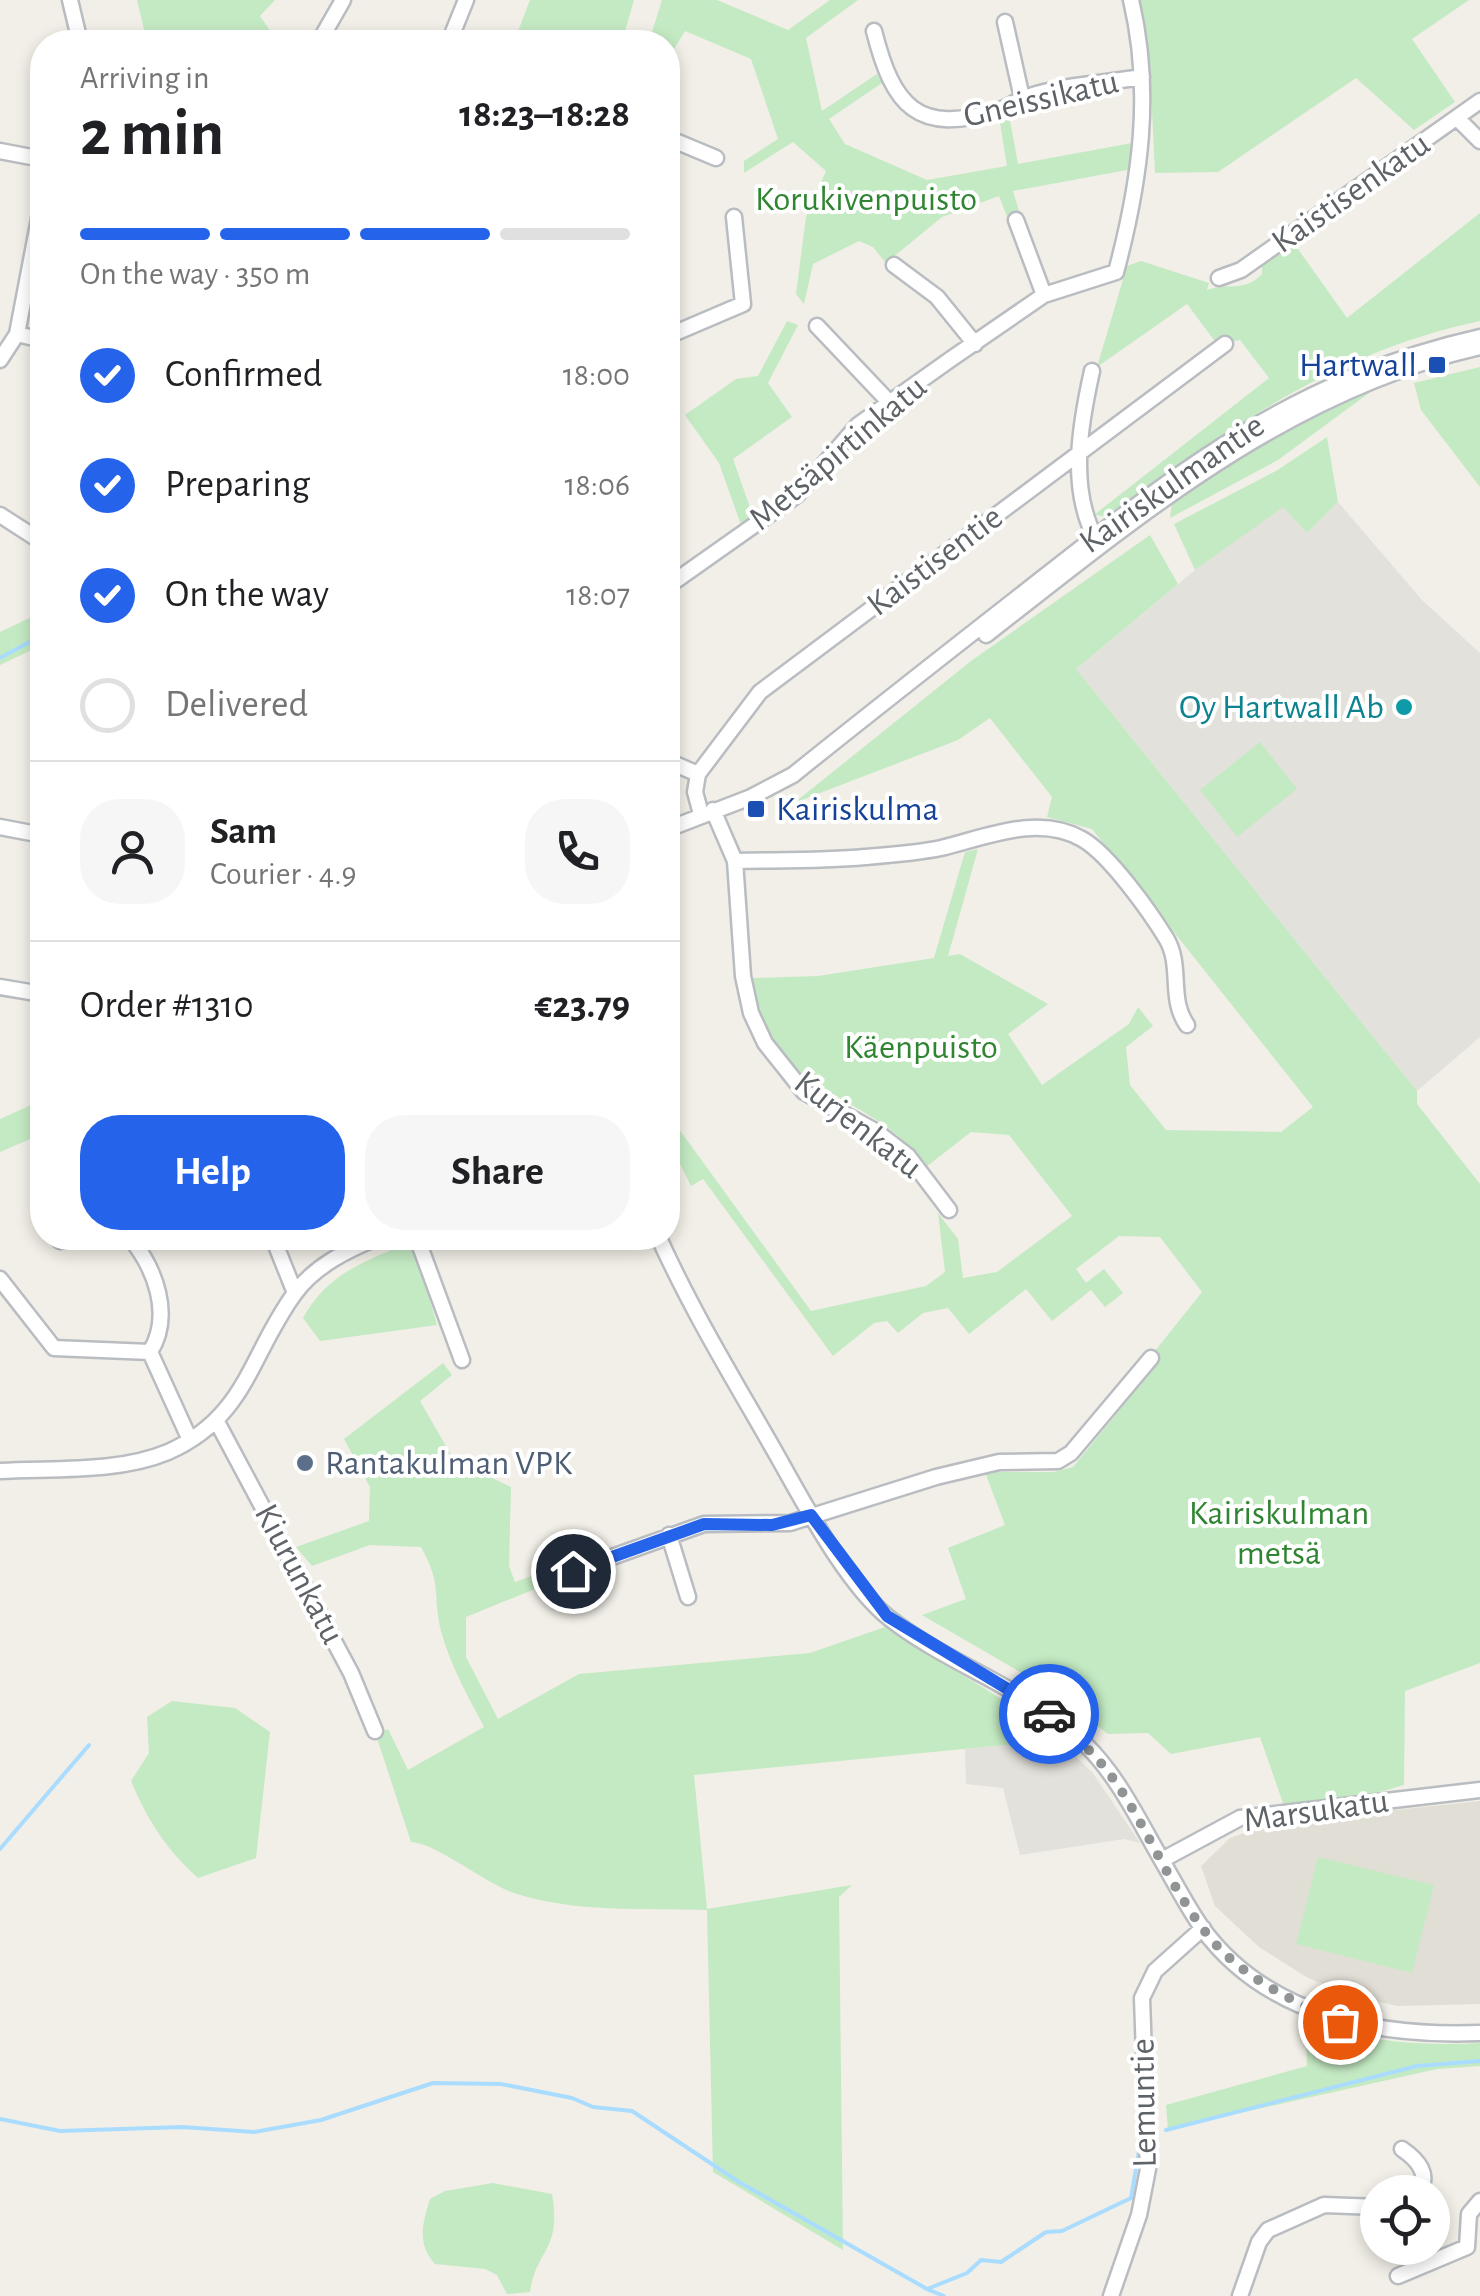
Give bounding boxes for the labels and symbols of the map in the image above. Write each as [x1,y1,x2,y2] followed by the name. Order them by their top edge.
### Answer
[960,64,1122,134] street label: Gneissikatu
[1266,126,1436,260] street label: Kaistisenkatu
[755,182,977,217] park label: Korukivenpuisto
[1299,348,1417,383] place label: Hartwall
[1426,354,1448,376] marker: Hartwall
[743,369,933,537] street label: Metsäpirtinkatu
[1073,408,1271,560] street label: Kairiskulmantie
[861,499,1009,623] street label: Kaistisentie
[1179,690,1384,725] place label: Oy Hartwall Ab
[1393,696,1415,718] marker: Oy Hartwall Ab
[776,792,939,827] place label: Kairiskulma
[745,798,767,820] marker: Kairiskulma
[844,1030,998,1065] park label: Käenpuisto
[788,1065,929,1185] street label: Kurjenkatu
[325,1446,573,1481] place label: Rantakulman VPK
[294,1452,316,1474] marker: Rantakulman VPK
[1189,1496,1369,1571] park label: Kairiskulman metsä
[248,1498,350,1650] street label: Kiurunkatu
[531,1529,616,1614] pin
[999,1664,1099,1764] courier
[1241,1784,1391,1838] street label: Marsukatu
[1298,1980,1383,2065] pin
[1125,2038,1163,2168] street label: Lemuntie

